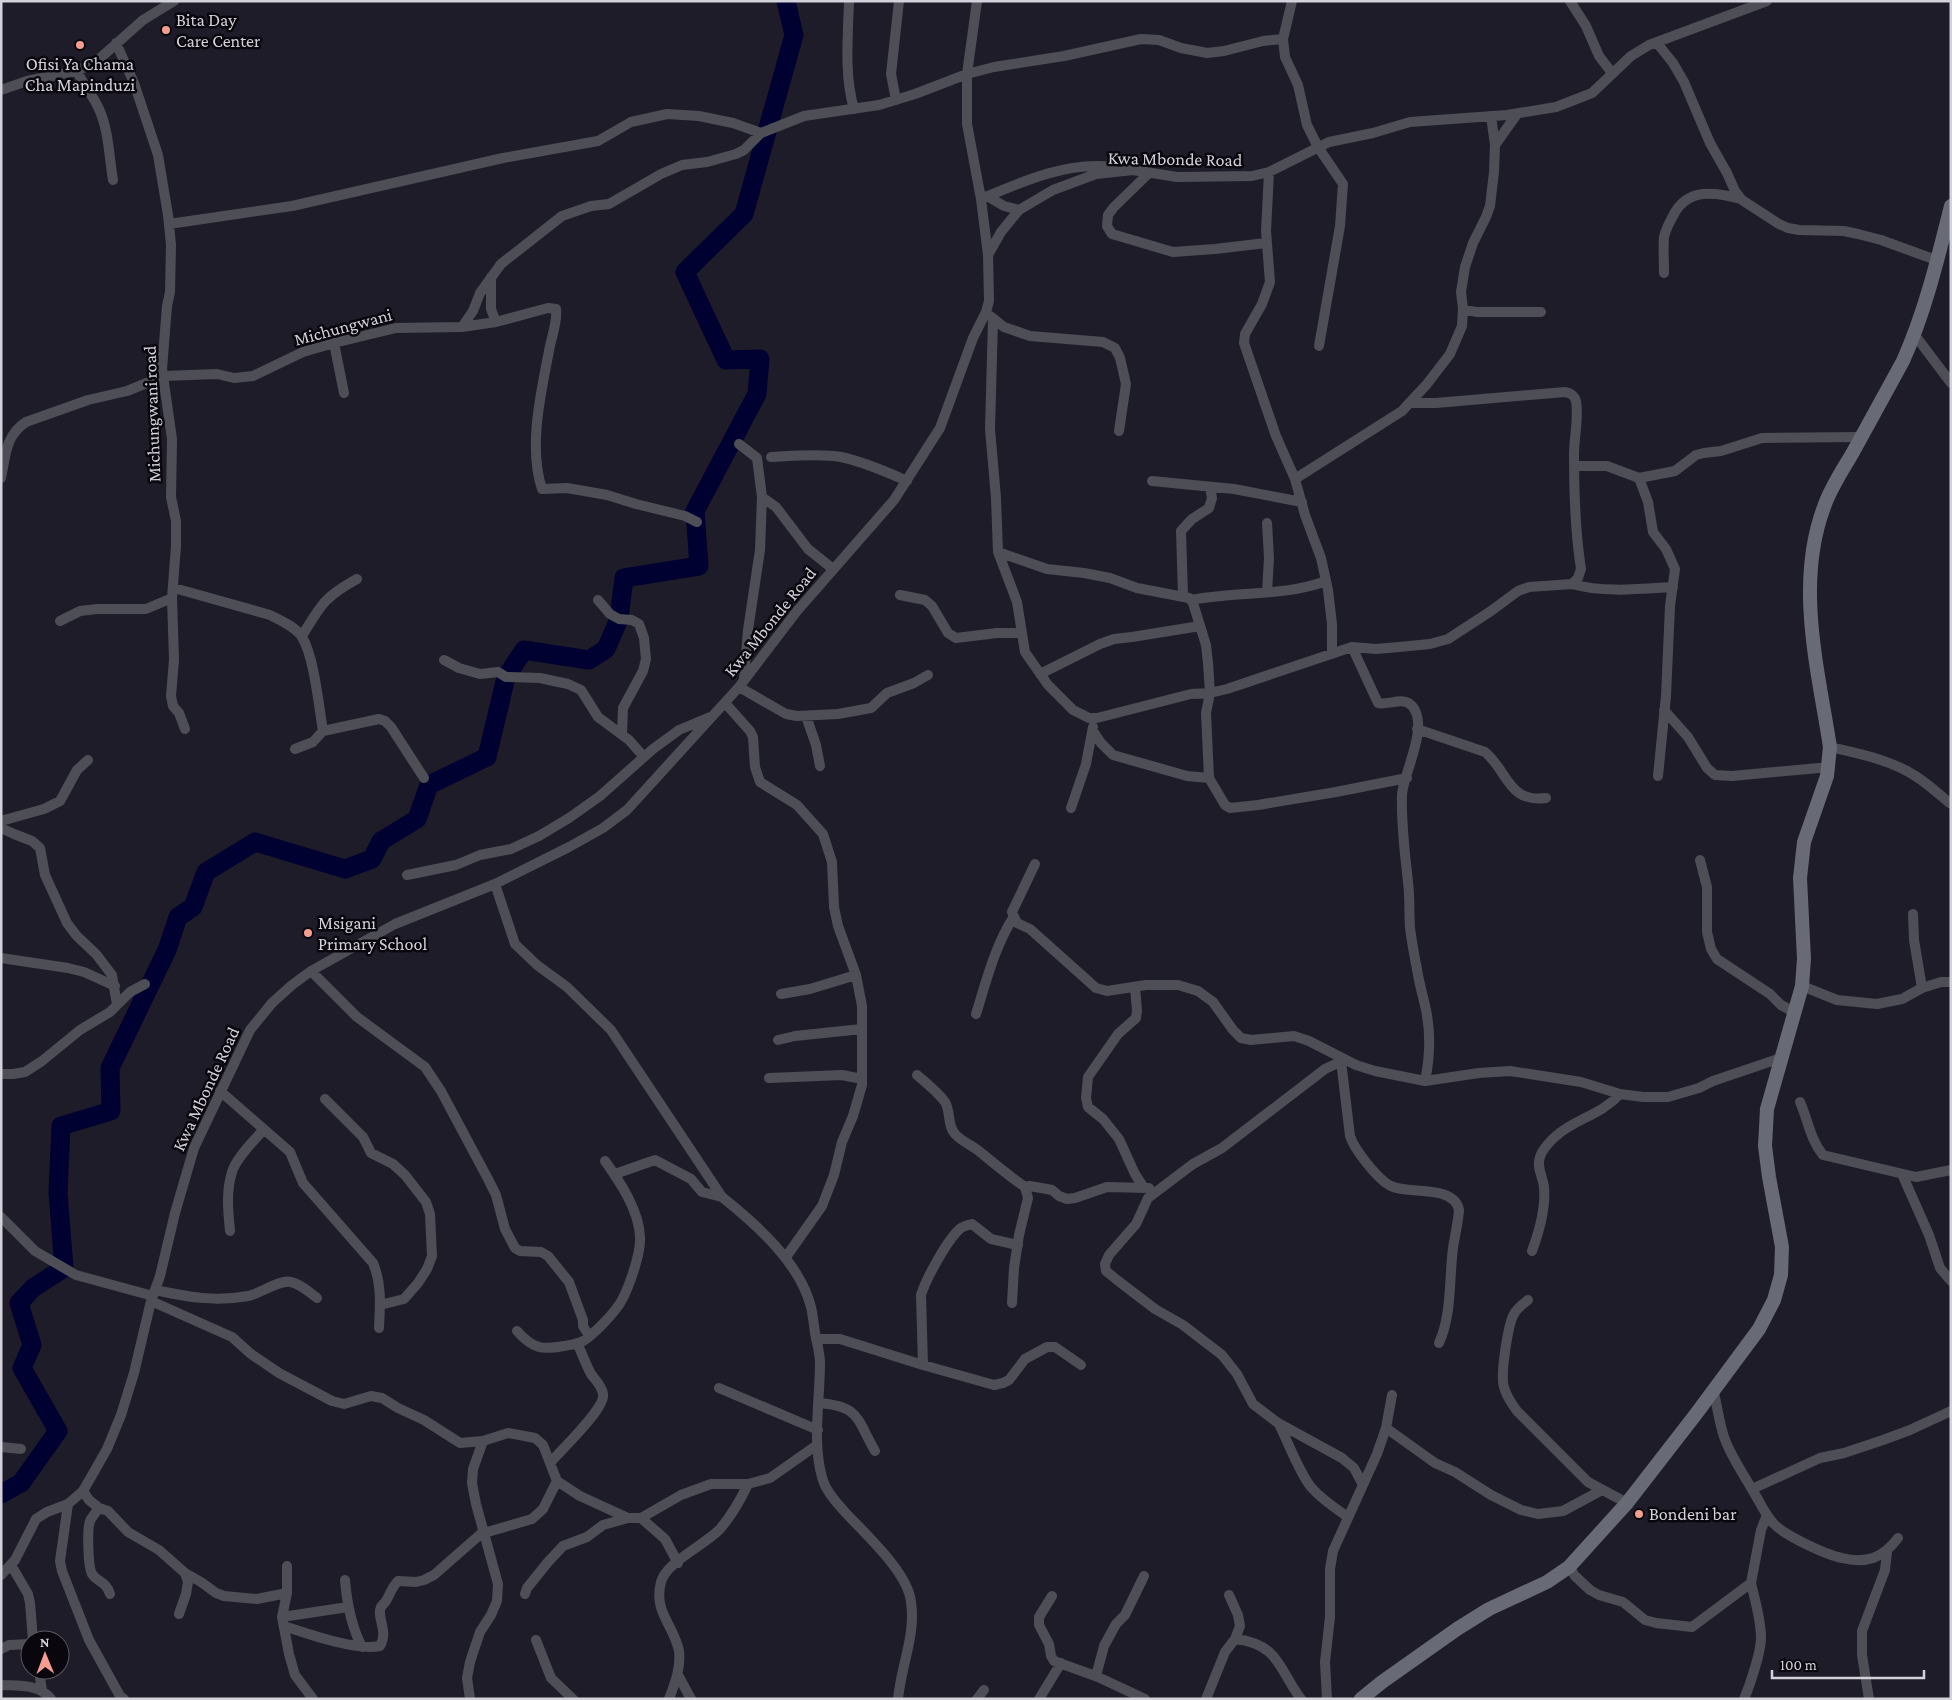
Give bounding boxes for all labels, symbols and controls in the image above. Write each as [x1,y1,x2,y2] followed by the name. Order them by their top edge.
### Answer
[176,10,261,51] place label: Bita Day Care Center
[160,24,172,36] marker: Bita Day Care Center
[74,39,86,51] marker: Ofisi Ya Chama Cha Mapinduzi
[25,54,136,95] place label: Ofisi Ya Chama Cha Mapinduzi
[1108,148,1243,170] street label: Kwa Mbonde Road
[292,304,394,350] street label: Michungwani
[140,345,164,483] street label: Michungwani road
[720,563,820,681] street label: Kwa Mbonde Road
[318,913,427,954] place label: Msigani Primary School
[302,927,314,939] marker: Msigani Primary School
[169,1023,244,1154] street label: Kwa Mbonde Road
[1649,1504,1737,1524] place label: Bondeni bar
[1633,1508,1645,1520] marker: Bondeni bar
[20,1630,70,1680] north arrow
[40,1634,50,1650] text: N
[1772,1648,1924,1680] scale bar
[1780,1657,1817,1673] text: 100 m

